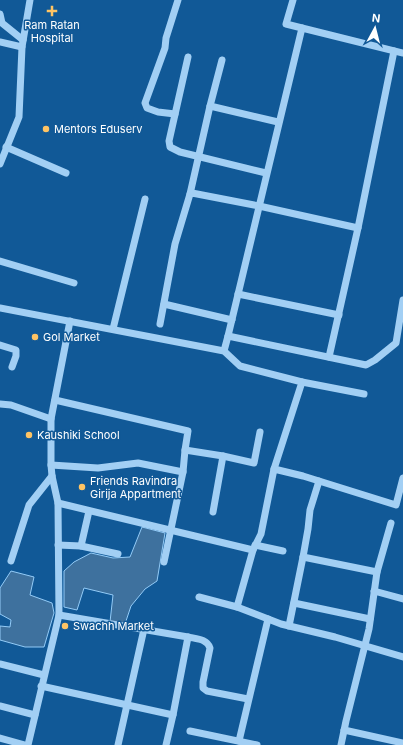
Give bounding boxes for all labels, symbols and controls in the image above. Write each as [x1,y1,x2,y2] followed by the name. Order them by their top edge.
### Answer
[46,5,58,17] marker: Ram Ratan Hospital
[355,8,395,48] north arrow
[371,11,381,26] text: N
[24,18,80,45] place label: Ram Ratan Hospital
[54,122,143,136] place label: Mentors Eduserv
[41,124,51,134] marker: Mentors Eduserv
[43,330,100,344] place label: Gol Market
[30,332,40,342] marker: Gol Market
[37,428,120,442] place label: Kaushiki School
[24,430,34,440] marker: Kaushiki School
[90,474,182,501] place label: Friends Ravindra Girija Appartment
[77,482,87,492] marker: Friends Ravindra Girija Appartment
[73,619,154,633] place label: Swachh Market
[60,621,70,631] marker: Swachh Market

